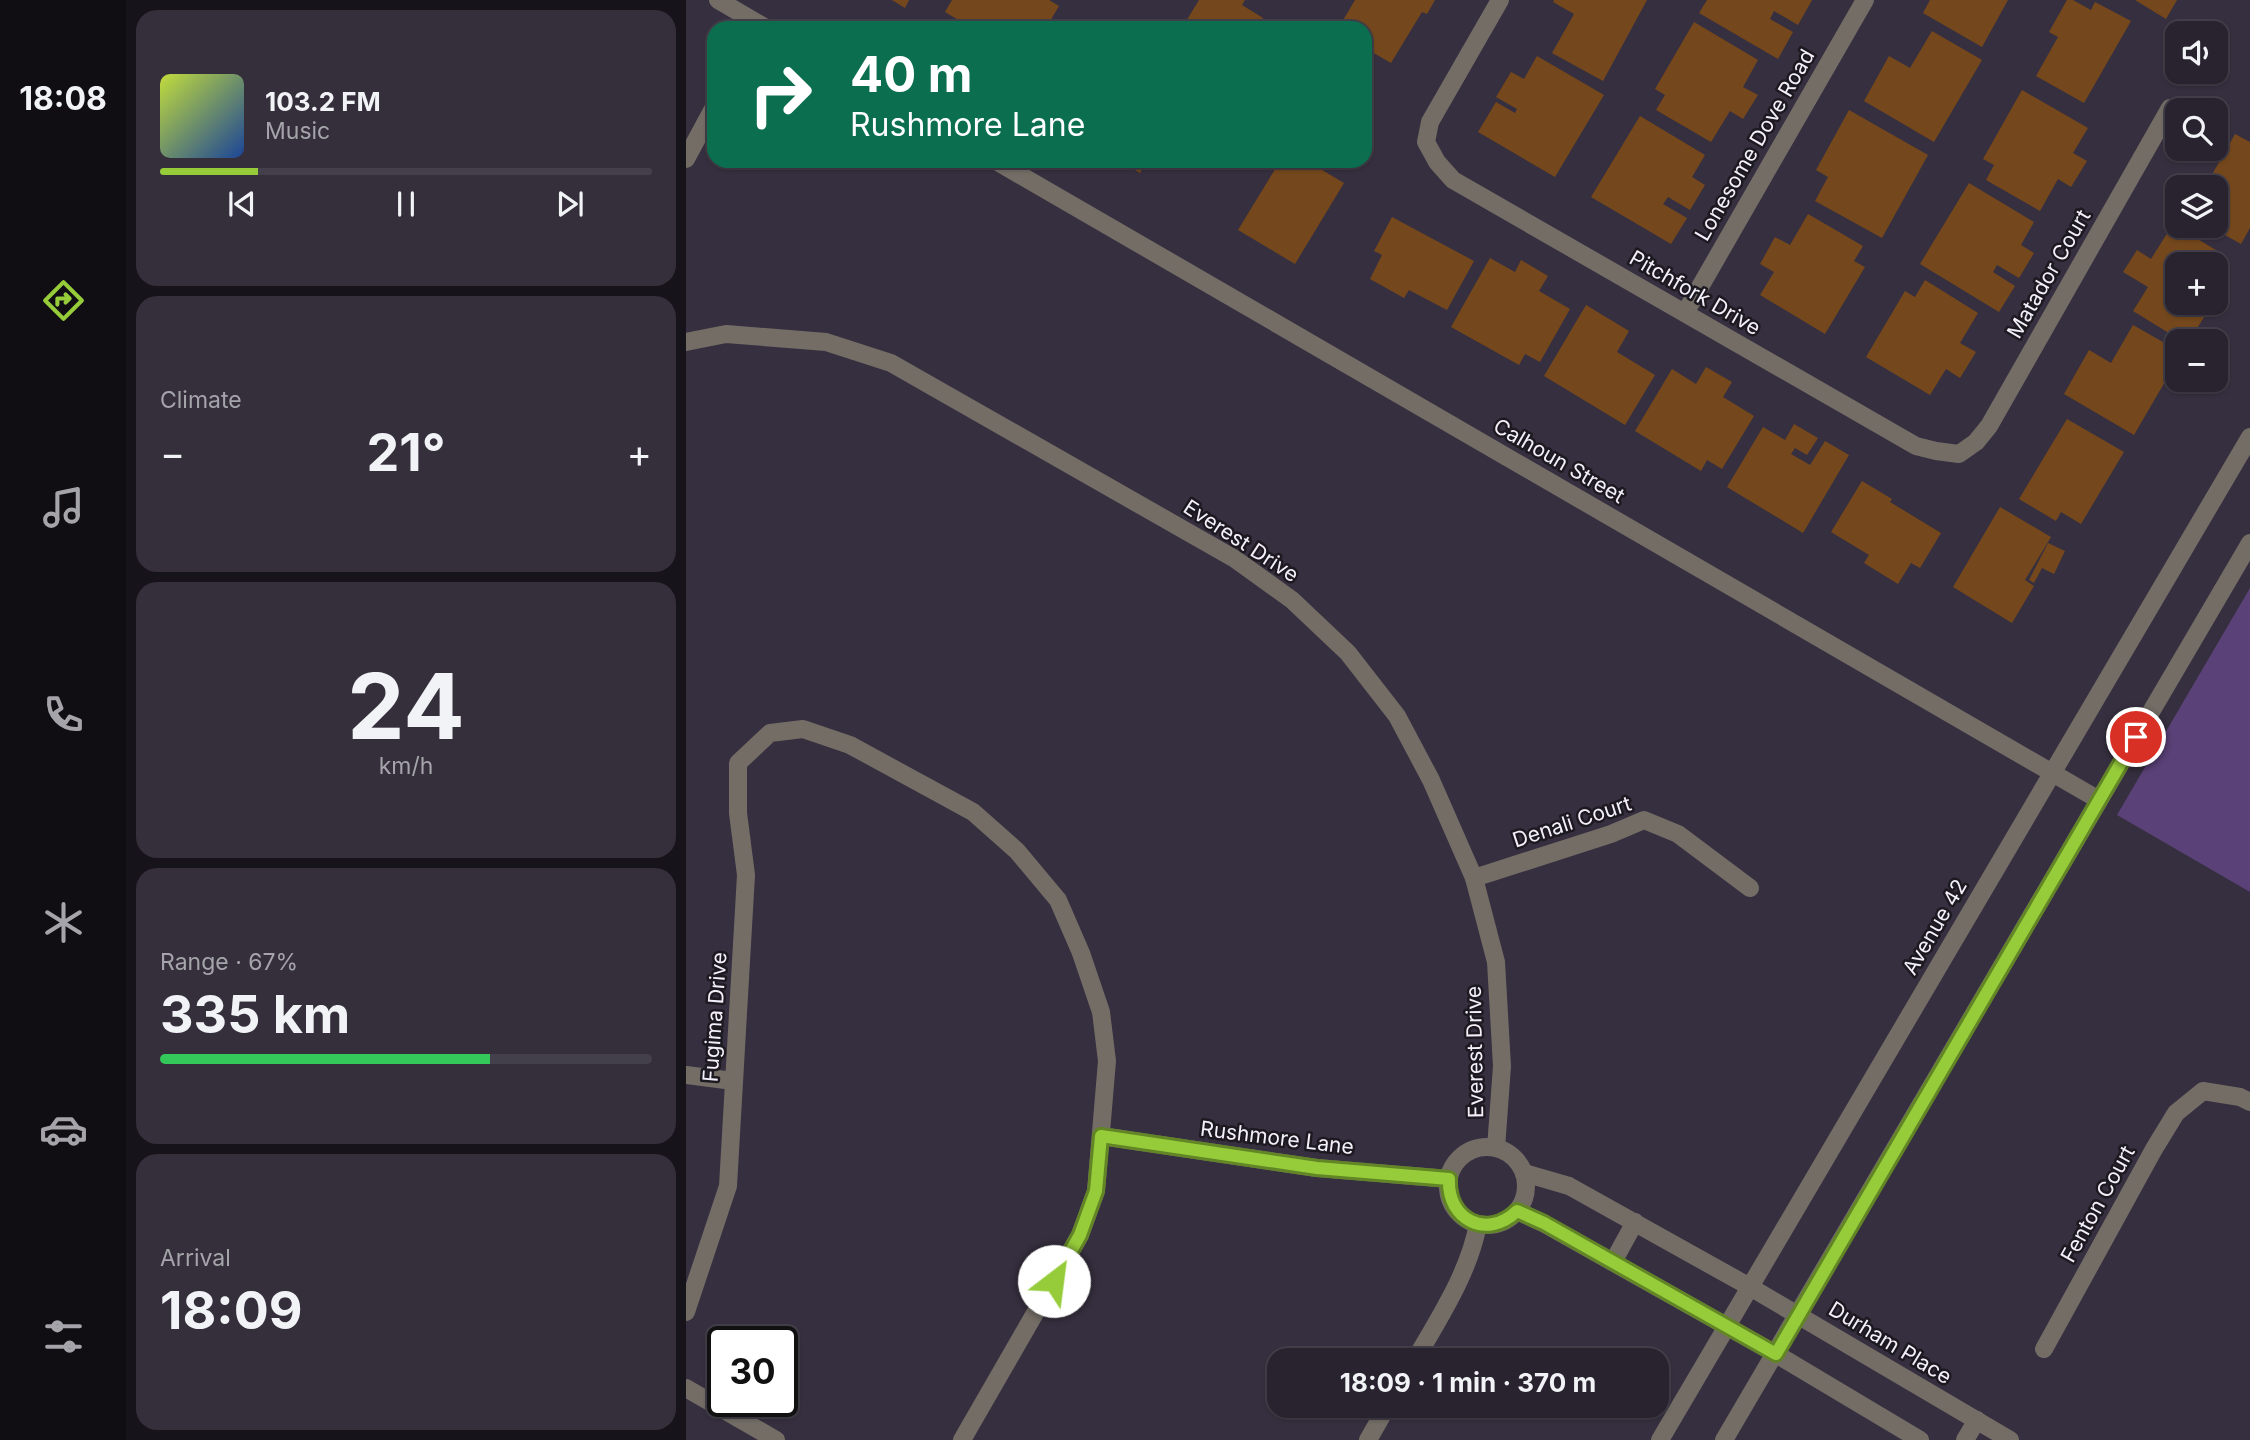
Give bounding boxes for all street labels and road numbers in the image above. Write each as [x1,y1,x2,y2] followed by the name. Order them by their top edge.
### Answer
[1690,45,1820,245] street label: Lonesome Dove Road
[2002,205,2096,342] street label: Matador Court
[1625,245,1765,340] street label: Pitchfork Drive
[1489,413,1629,508] street label: Calhoun Street
[1179,494,1303,587] street label: Everest Drive
[1509,791,1634,852] street label: Denali Court
[1897,875,1972,979] street label: Avenue 42
[697,951,732,1083] street label: Fugima Drive
[1461,986,1488,1118] street label: Everest Drive
[1199,1116,1355,1159] street label: Rushmore Lane
[2055,1141,2140,1266] street label: Fenton Court
[1824,1296,1956,1389] street label: Durham Place

